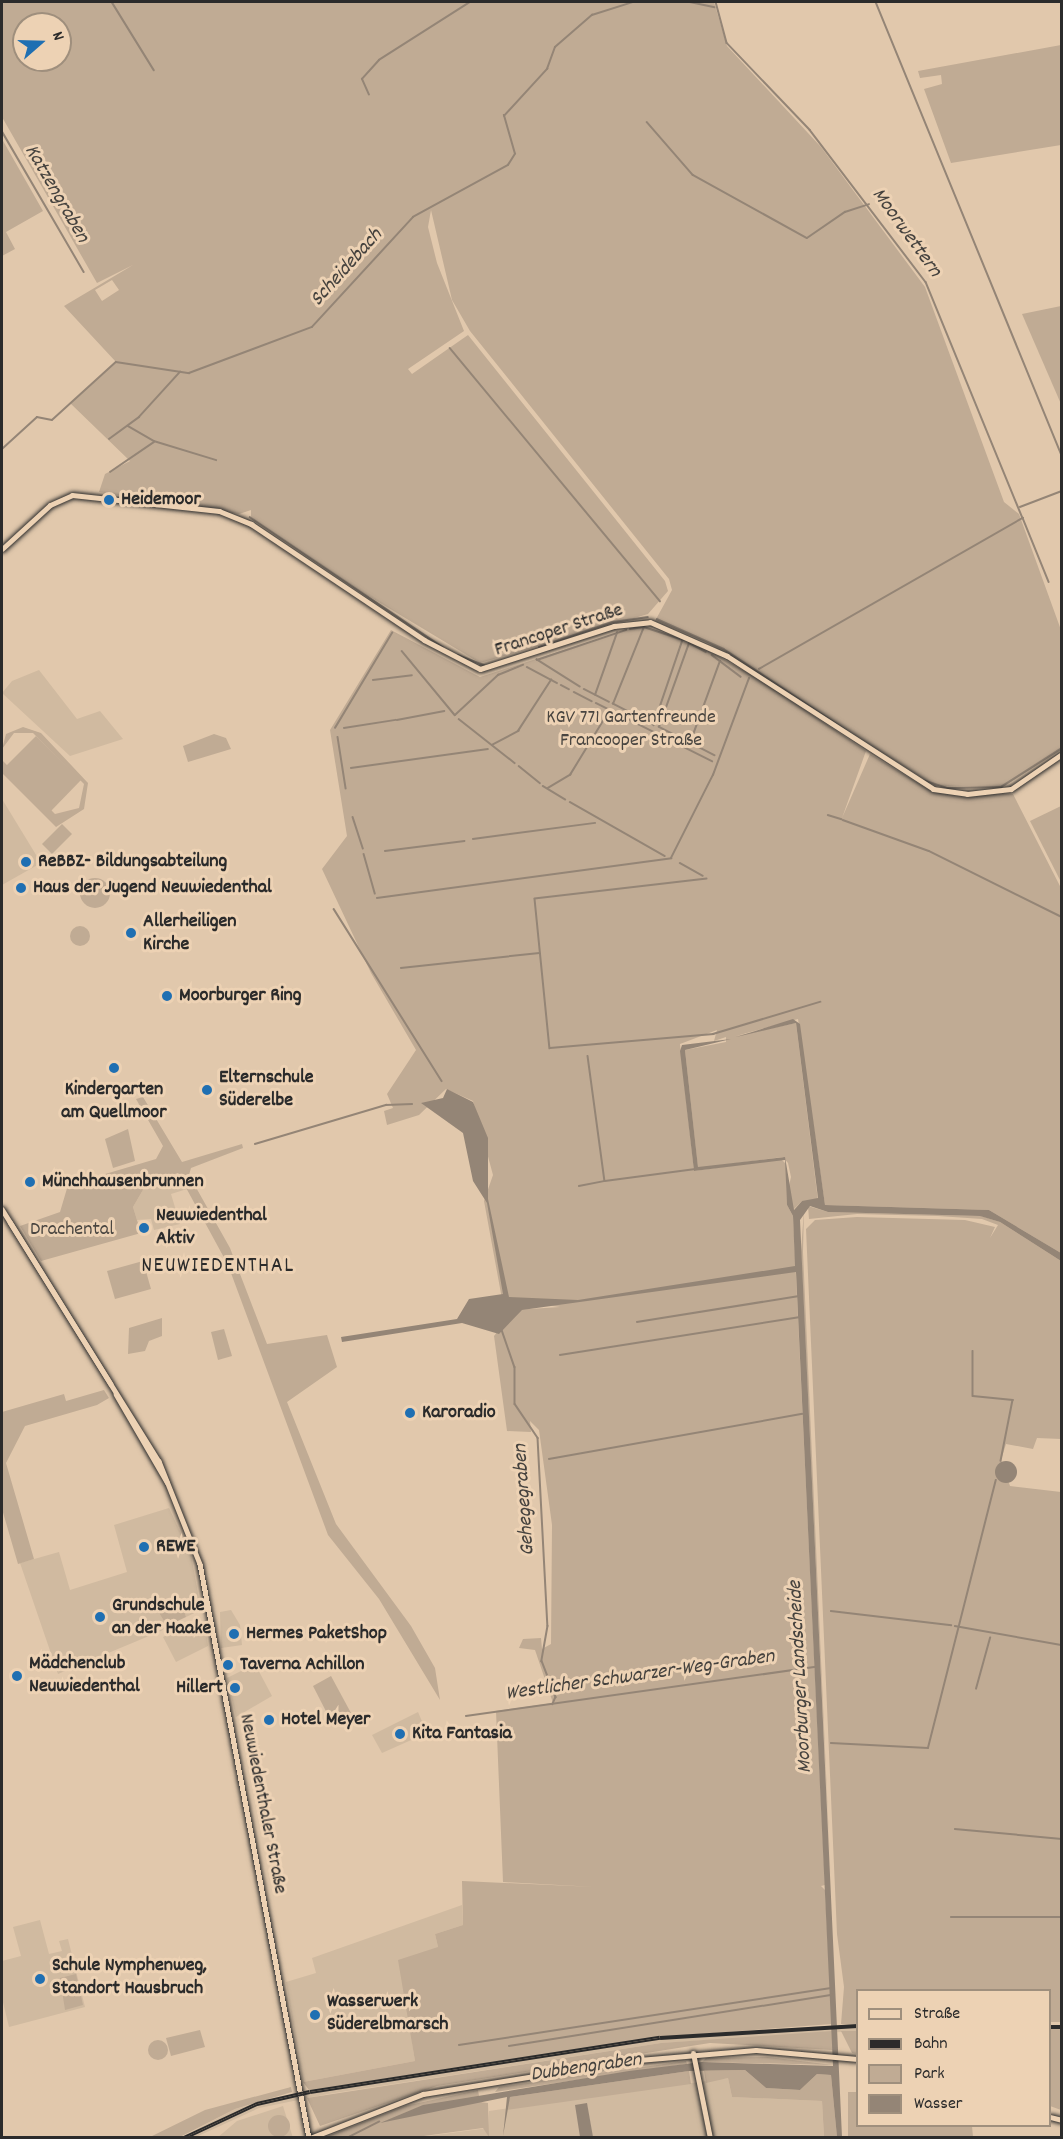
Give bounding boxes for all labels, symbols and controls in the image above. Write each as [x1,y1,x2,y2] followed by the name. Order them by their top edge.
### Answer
[12,12,72,72] north arrow
[45,29,70,44] text: N
[18,140,94,248] water label: Katzengraben
[865,184,947,282] water label: Moorwettern
[305,224,389,312] water label: Scheidebach
[121,488,201,512] place label: Heidemoor
[102,493,116,507] marker: Heidemoor
[492,599,626,663] street label: Francoper Straße
[546,706,716,753] park label: KGV 771 Gartenfreunde Francooper Straße
[38,850,227,874] place label: ReBBZ- Bildungsabteilung
[19,855,33,869] marker: ReBBZ- Bildungsabteilung
[33,876,272,900] place label: Haus der Jugend Neuwiedenthal
[14,881,28,895] marker: Haus der Jugend Neuwiedenthal
[143,910,236,957] place label: Allerheiligen Kirche
[124,926,138,940] marker: Allerheiligen Kirche
[179,984,302,1008] place label: Moorburger Ring
[160,989,174,1003] marker: Moorburger Ring
[107,1061,121,1075] marker: Kindergarten am Quellmoor
[219,1066,313,1113] place label: Elternschule Süderelbe
[61,1078,167,1125] place label: Kindergarten am Quellmoor
[200,1083,214,1097] marker: Elternschule Süderelbe
[42,1170,204,1194] place label: Münchhausenbrunnen
[23,1175,37,1189] marker: Münchhausenbrunnen
[156,1204,267,1251] place label: Neuwiedenthal Aktiv
[30,1218,114,1242] park label: Drachental
[137,1221,151,1235] marker: Neuwiedenthal Aktiv
[141,1254,295,1280] district label: NEUWIEDENTHAL
[422,1401,496,1425] place label: Karoradio
[403,1406,417,1420] marker: Karoradio
[509,1443,541,1557] water label: Gehegegraben
[156,1535,195,1559] place label: REWE
[137,1540,151,1554] marker: REWE
[783,1580,819,1774] water label: Moorburger Landscheide
[112,1594,211,1641] place label: Grundschule an der Haake
[93,1610,107,1624] marker: Grundschule an der Haake
[246,1622,387,1646] place label: Hermes PaketShop
[227,1627,241,1641] marker: Hermes PaketShop
[504,1645,776,1707] water label: Westlicher Schwarzer-Weg-Graben
[29,1652,140,1699] place label: Mädchenclub Neuwiedenthal
[240,1653,365,1677] place label: Taverna Achillon
[221,1658,235,1672] marker: Taverna Achillon
[10,1669,24,1683] marker: Mädchenclub Neuwiedenthal
[176,1676,223,1700] place label: Hillert
[228,1681,242,1695] marker: Hillert
[281,1708,370,1732] place label: Hotel Meyer
[233,1712,291,1896] street label: Neuwiedenthaler Straße
[262,1713,276,1727] marker: Hotel Meyer
[412,1722,512,1746] place label: Kita Fantasia
[393,1727,407,1741] marker: Kita Fantasia
[52,1955,207,2002] place label: Schule Nymphenweg, Standort Hausbruch
[33,1972,47,1986] marker: Schule Nymphenweg, Standort Hausbruch
[856,1989,1051,2127] legend
[327,1991,448,2038] place label: Wasserwerk Süderelbmarsch
[914,2002,960,2027] text: Straße
[308,2008,322,2022] marker: Wasserwerk Süderelbmarsch
[914,2032,948,2057] text: Bahn
[529,2048,643,2088] water label: Dubbengraben
[914,2062,945,2087] text: Park
[914,2092,963,2117] text: Wasser

